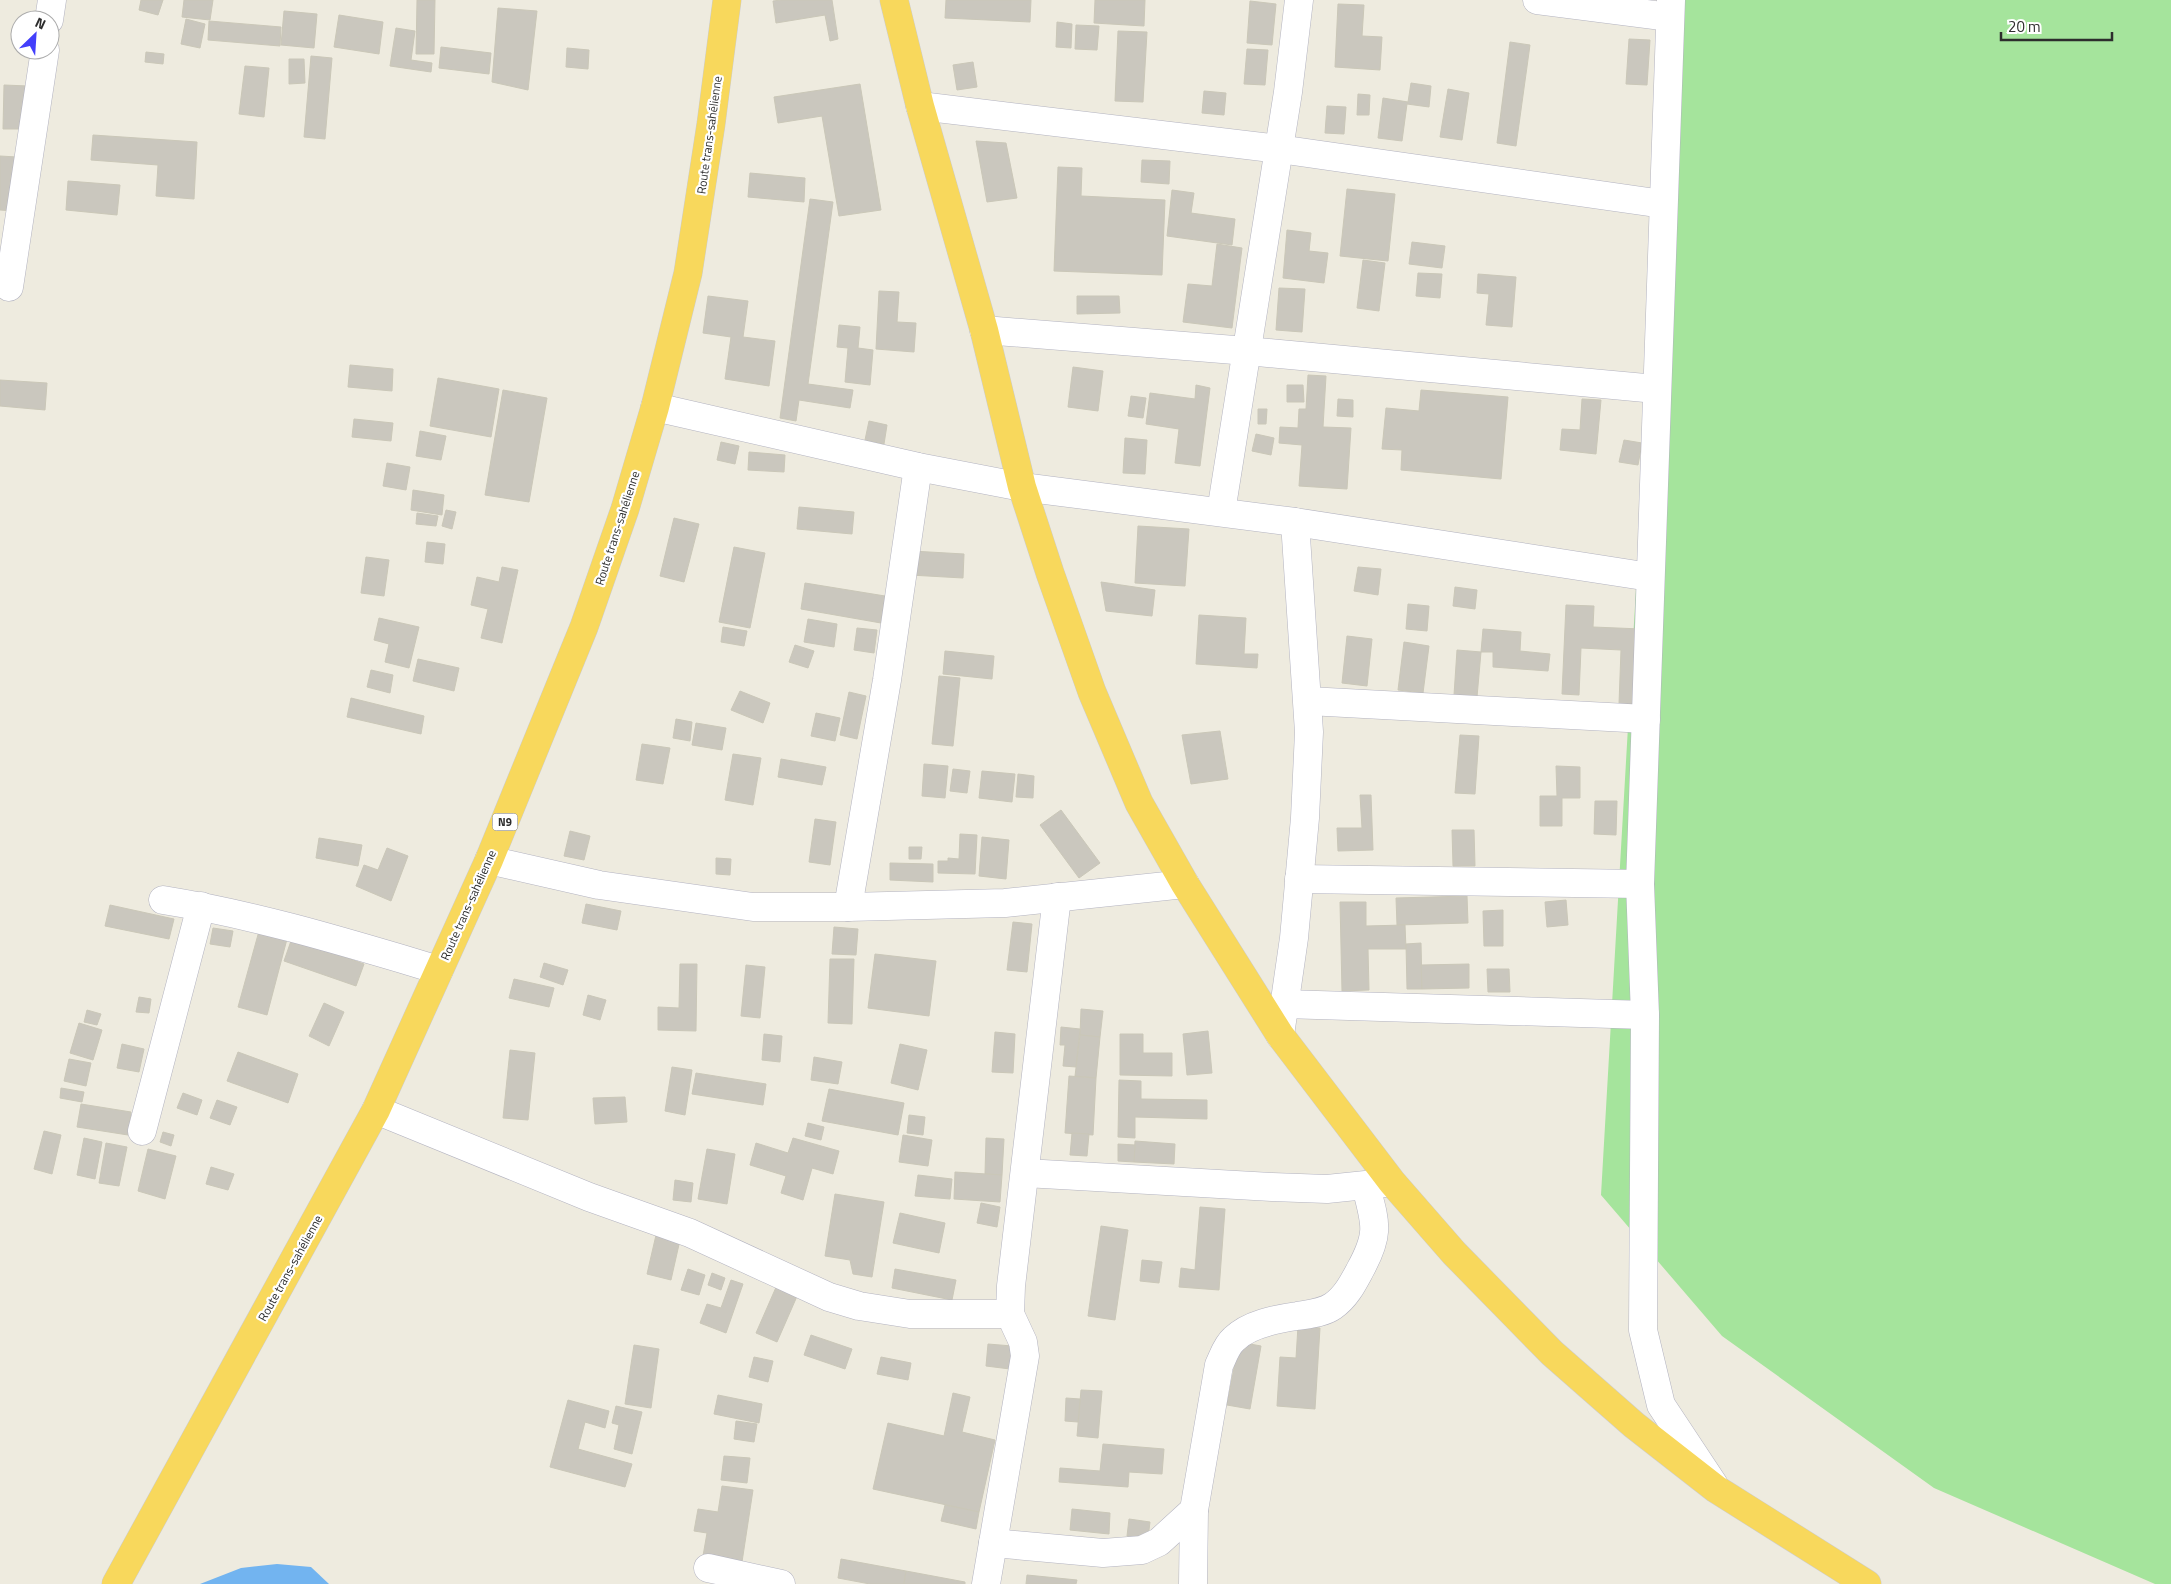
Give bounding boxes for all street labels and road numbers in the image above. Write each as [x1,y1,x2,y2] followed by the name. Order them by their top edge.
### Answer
[691,75,727,195] street label: Route trans-sahélienne
[590,468,644,588] street label: Route trans-sahélienne
[492,814,518,830] road number: N9
[435,847,501,963] street label: Route trans-sahélienne
[253,1211,327,1325] street label: Route trans-sahélienne

